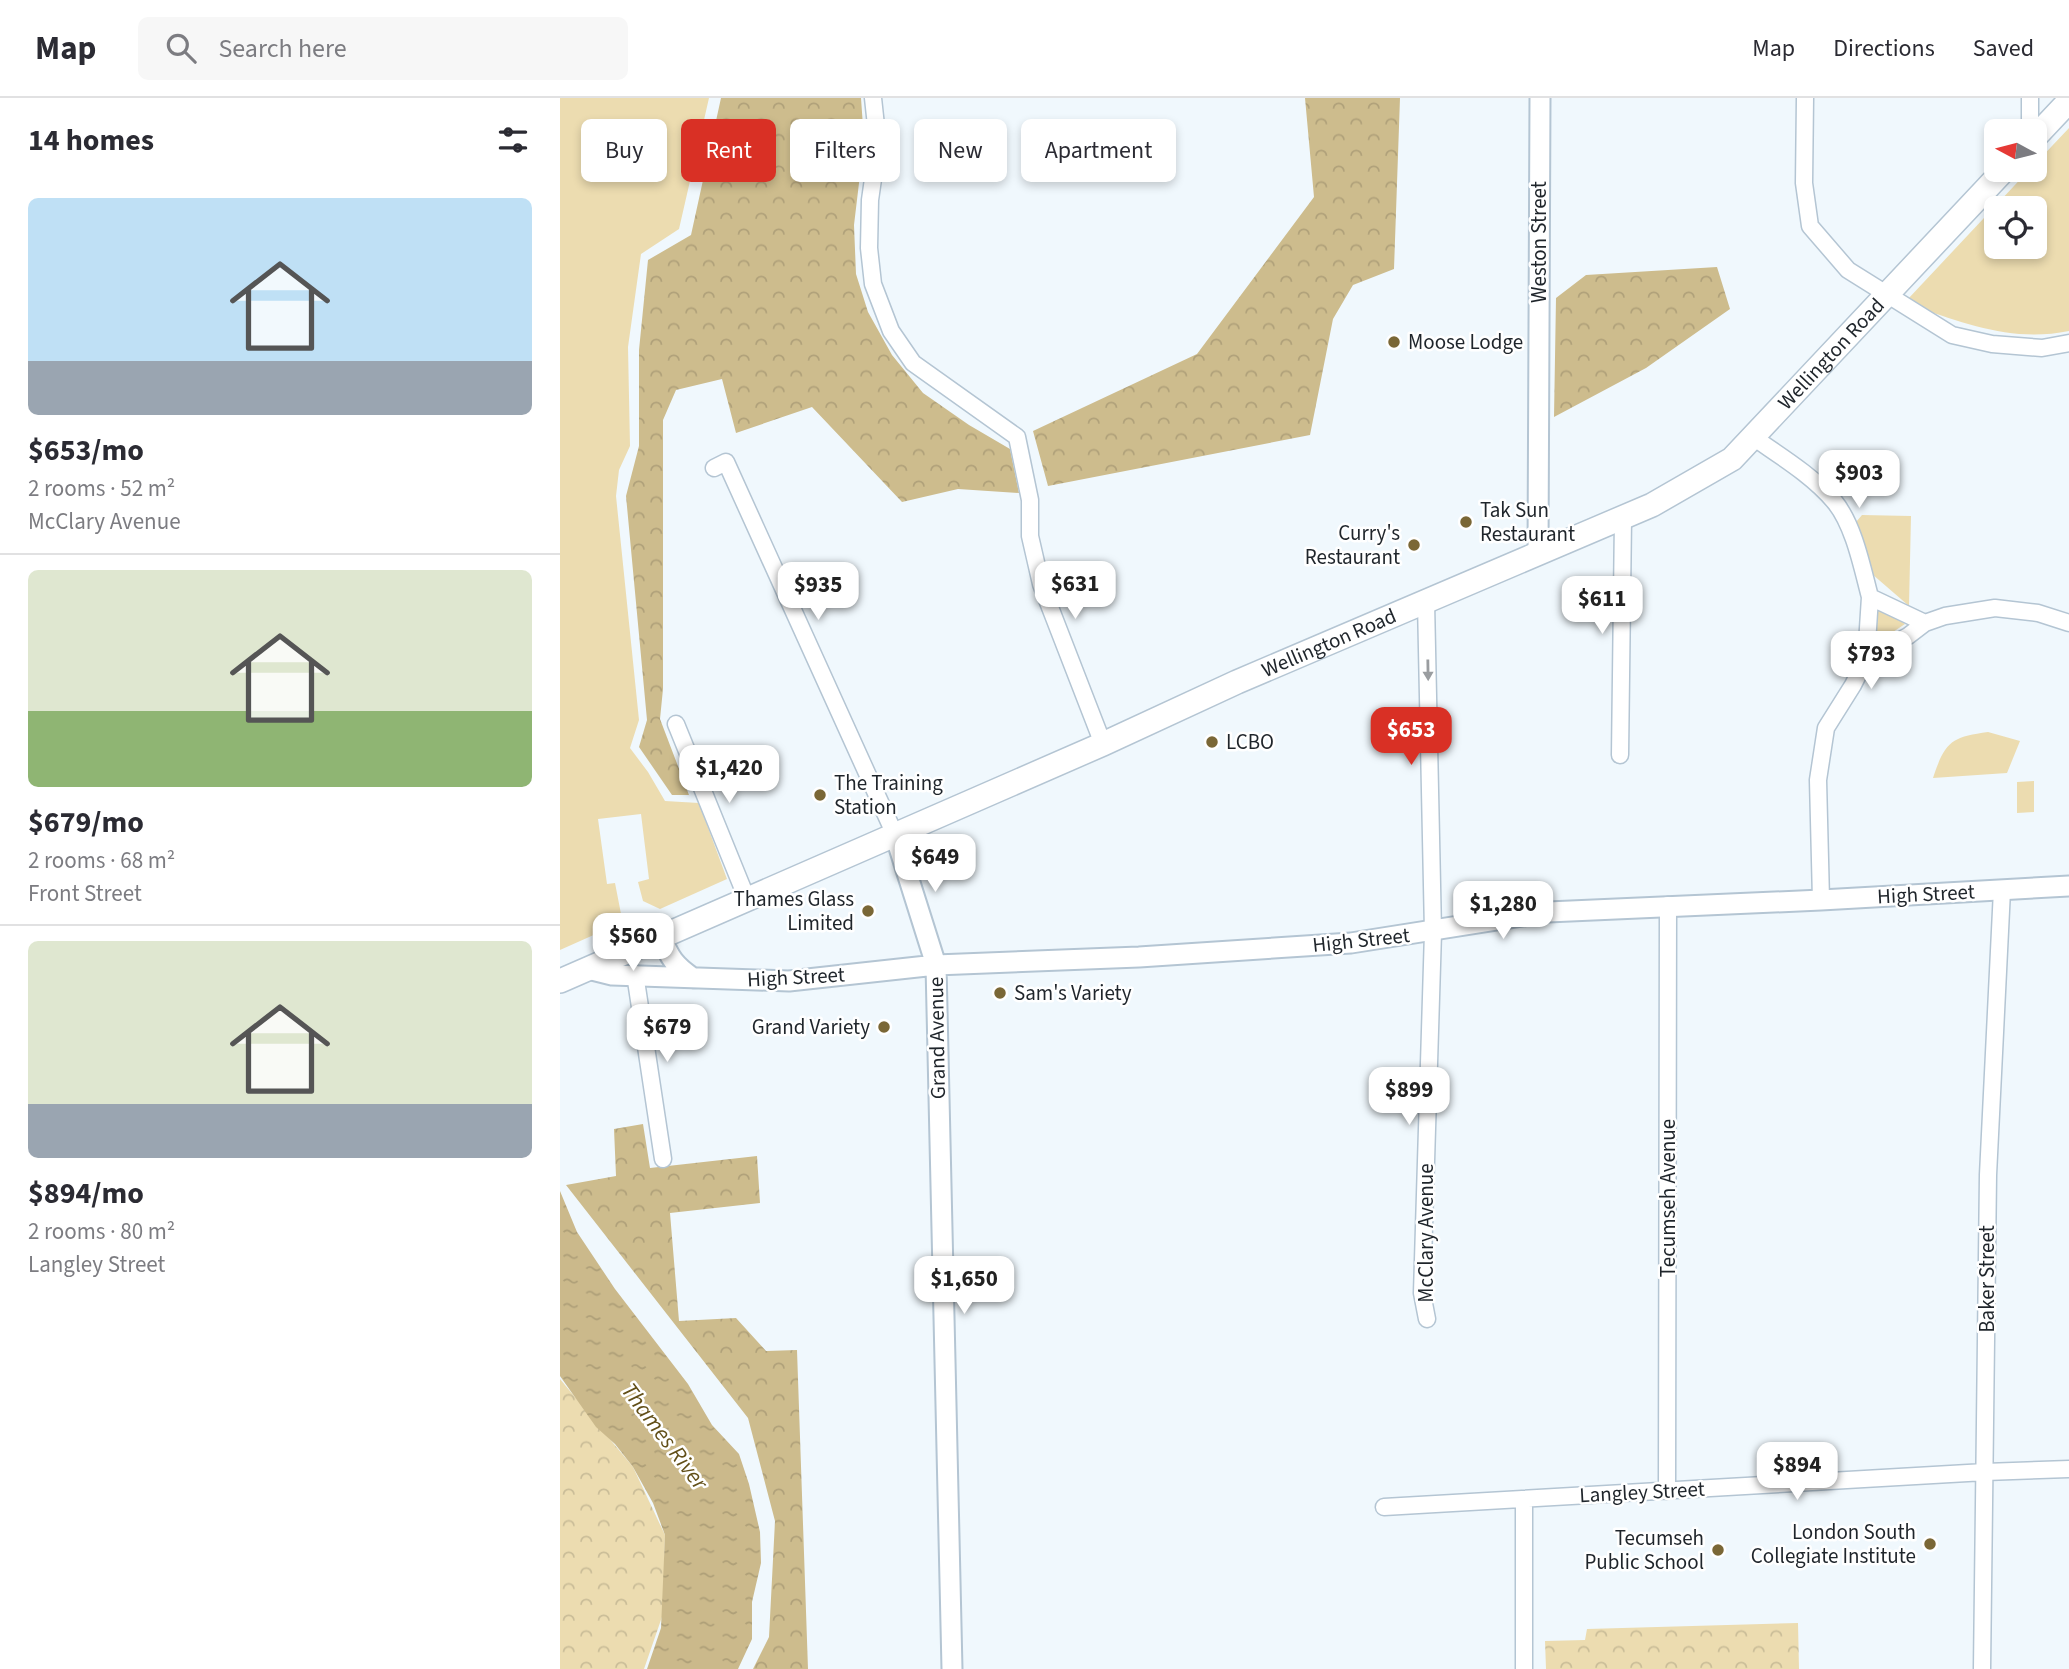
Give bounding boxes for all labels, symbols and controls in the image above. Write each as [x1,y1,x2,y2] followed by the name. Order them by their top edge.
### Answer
[138,17,628,80] search box
[35,25,96,72] text: Map
[162,29,200,67] icon: search
[218,30,347,67] text: Search here
[1752,31,1795,66] text: Map
[1833,31,1935,66] text: Directions
[1973,31,2034,66] text: Saved
[28,119,154,162] text: 14 homes
[581,119,667,182] chip: Buy
[681,119,776,182] chip: Rent
[790,119,900,182] chip: Filters
[914,119,1007,182] chip: New
[1021,119,1176,182] chip: Apartment
[1984,119,2048,182] north arrow
[1984,119,2047,259] map controls
[494,121,532,159] icon: filters
[1524,181,1554,303] street label: Weston Street
[1984,196,2047,259] button: locate
[217,243,343,369] icon: home
[1771,291,1891,417] street label: Wellington Road
[1408,327,1523,357] place label: Moose Lodge
[1386,334,1402,350] marker: Moose Lodge
[28,429,144,472] text: $653/mo
[1818,450,1900,510] pin: $903
[1835,456,1883,489] text: $903
[28,472,175,505] text: 2 rooms · 52 m²
[1480,495,1575,549] place label: Tak Sun Restaurant
[28,505,181,538] text: McClary Avenue
[1458,514,1474,530] marker: Tak Sun Restaurant
[1305,518,1400,572] place label: Curry's Restaurant
[1406,537,1422,553] marker: Curry's Restaurant
[1034,561,1116,621] pin: $631
[777,562,859,622] pin: $935
[1051,567,1099,600] text: $631
[794,568,842,601] text: $935
[1561,576,1643,636] pin: $611
[1578,582,1626,615] text: $611
[1257,601,1401,685] street label: Wellington Road
[217,615,343,741] icon: home
[1830,632,1912,691] pin: $793
[1847,637,1895,670] text: $793
[1422,659,1433,681] one-way arrow
[1370,708,1452,767] pin: $653
[1387,713,1435,746] text: $653
[1226,727,1274,757] place label: LCBO
[1204,734,1220,750] marker: LCBO
[672,746,786,805] pin: $1,420
[695,751,763,784] text: $1,420
[834,768,943,822] place label: The Training Station
[812,787,828,803] marker: The Training Station
[28,801,144,844] text: $679/mo
[894,834,976,894] pin: $649
[911,840,959,873] text: $649
[28,844,175,877] text: 2 rooms · 68 m²
[1876,876,1976,912] street label: High Street
[28,877,142,910] text: Front Street
[1446,882,1560,941] pin: $1,280
[733,884,854,938] place label: Thames Glass Limited
[1469,887,1537,920] text: $1,280
[860,903,876,919] marker: Thames Glass Limited
[592,914,674,973] pin: $560
[609,919,657,952] text: $560
[1311,920,1411,960] street label: High Street
[746,959,846,995] street label: High Street
[921,977,953,1099] street label: Grand Avenue
[1014,978,1132,1008] place label: Sam's Variety
[992,985,1008,1001] marker: Sam's Variety
[217,986,343,1112] icon: home
[626,1004,708,1064] pin: $679
[643,1010,691,1043] text: $679
[752,1012,870,1042] place label: Grand Variety
[876,1019,892,1035] marker: Grand Variety
[1368,1068,1450,1127] pin: $899
[1385,1073,1433,1106] text: $899
[1653,1119,1683,1277] street label: Tecumseh Avenue
[1411,1163,1441,1303] street label: McClary Avenue
[28,1172,144,1215] text: $894/mo
[28,1215,175,1248] text: 2 rooms · 80 m²
[1972,1225,2002,1333] street label: Baker Street
[28,1248,165,1281] text: Langley Street
[907,1256,1021,1316] pin: $1,650
[930,1262,998,1295] text: $1,650
[613,1376,717,1498] water label: Thames River
[1756,1442,1838,1502] pin: $894
[1773,1448,1821,1481] text: $894
[1579,1474,1705,1510] street label: Langley Street
[1751,1517,1916,1571] place label: London South Collegiate Institute
[1584,1523,1704,1577] place label: Tecumseh Public School
[1922,1536,1938,1552] marker: London South Collegiate Institute
[1710,1542,1726,1558] marker: Tecumseh Public School

